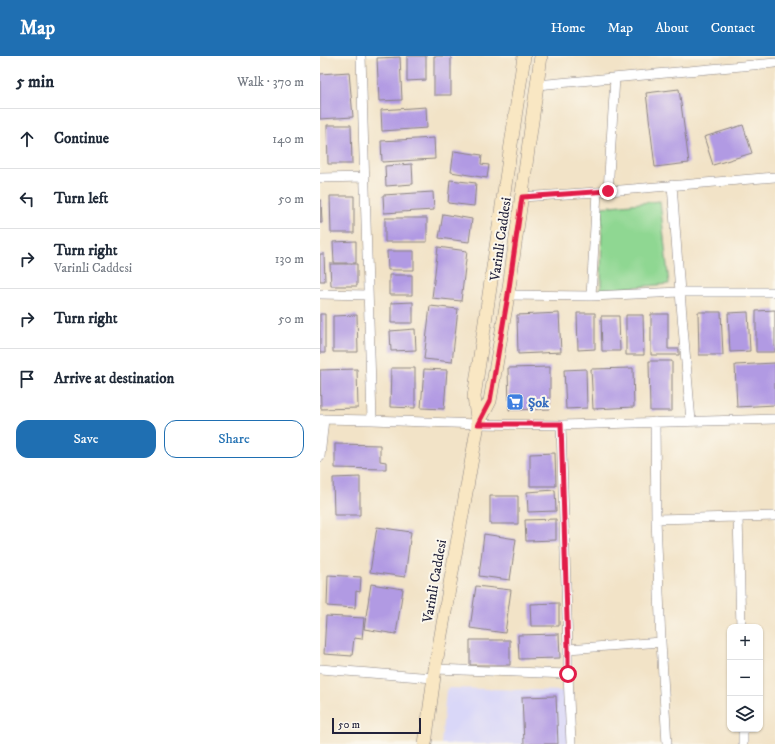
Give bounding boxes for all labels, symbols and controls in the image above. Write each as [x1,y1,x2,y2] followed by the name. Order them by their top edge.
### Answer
[20,17,55,40] text: Map
[551,19,585,37] text: Home
[607,19,633,37] text: Map
[655,19,689,37] text: About
[711,19,755,37] text: Contact
[16,71,54,93] text: 5 min
[237,74,304,90] text: Walk · 370 m
[16,128,38,150] icon: ahead
[54,129,109,148] text: Continue
[272,131,304,147] text: 140 m
[599,182,617,200] route end
[16,188,38,210] icon: left
[54,189,108,208] text: Turn left
[278,191,304,207] text: 50 m
[486,196,516,283] street label: Varinli Caddesi
[54,241,117,260] text: Turn right
[16,248,38,270] icon: right
[275,251,304,267] text: 130 m
[54,260,132,276] text: Varinli Caddesi
[16,308,38,330] icon: right
[54,309,117,328] text: Turn right
[278,311,304,327] text: 50 m
[16,368,38,390] icon: arrive
[54,369,174,388] text: Arrive at destination
[505,392,525,412] supermarket icon: Şok
[528,394,550,412] place label: Şok
[16,420,156,458] button: Save
[164,420,304,458] button: Share
[419,538,451,625] street label: Varinli Caddesi
[727,624,763,732] map controls
[727,624,763,660] button: +
[727,660,763,696] button: −
[559,665,577,683] route start
[727,696,763,732] button: layers
[332,716,421,735] scale bar
[338,718,360,732] text: 50 m

